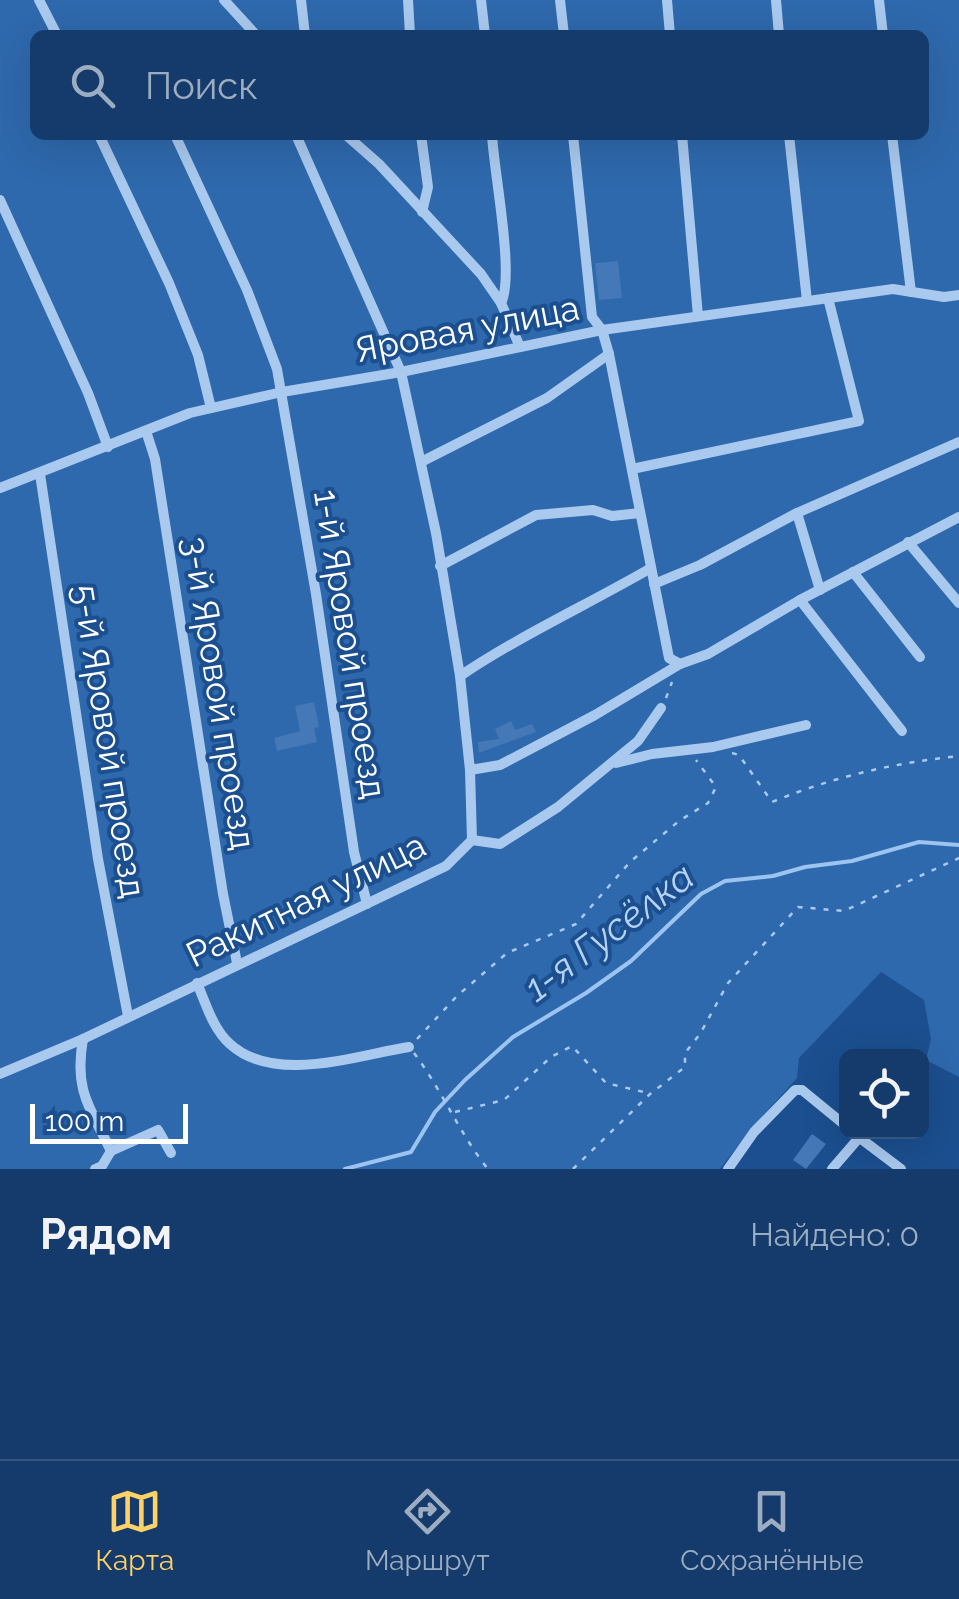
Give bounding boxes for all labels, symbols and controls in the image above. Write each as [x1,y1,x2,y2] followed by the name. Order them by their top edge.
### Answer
[30,30,929,140] search box
[65,58,120,113] icon: search
[145,63,258,108] text: Поиск
[351,287,583,370] street label: Яровая улица
[306,487,395,801] street label: 1-й Яровой проезд
[175,533,264,852] street label: 3-й Яровой проезд
[64,581,155,900] street label: 5-й Яровой проезд
[180,824,432,975] street label: Ракитная улица
[515,853,702,1010] water label: 1-я Гусёлка
[839,1049,929,1139] map controls
[839,1049,929,1139] button: locate
[30,1099,188,1144] scale bar
[45,1105,124,1138] text: 100 m
[40,1210,172,1259] text: Рядом
[750,1216,919,1253] text: Найдено: 0
[95,1484,174,1577] tab: Карта
[365,1484,490,1577] tab: Маршрут
[680,1484,864,1577] tab: Сохранённые

